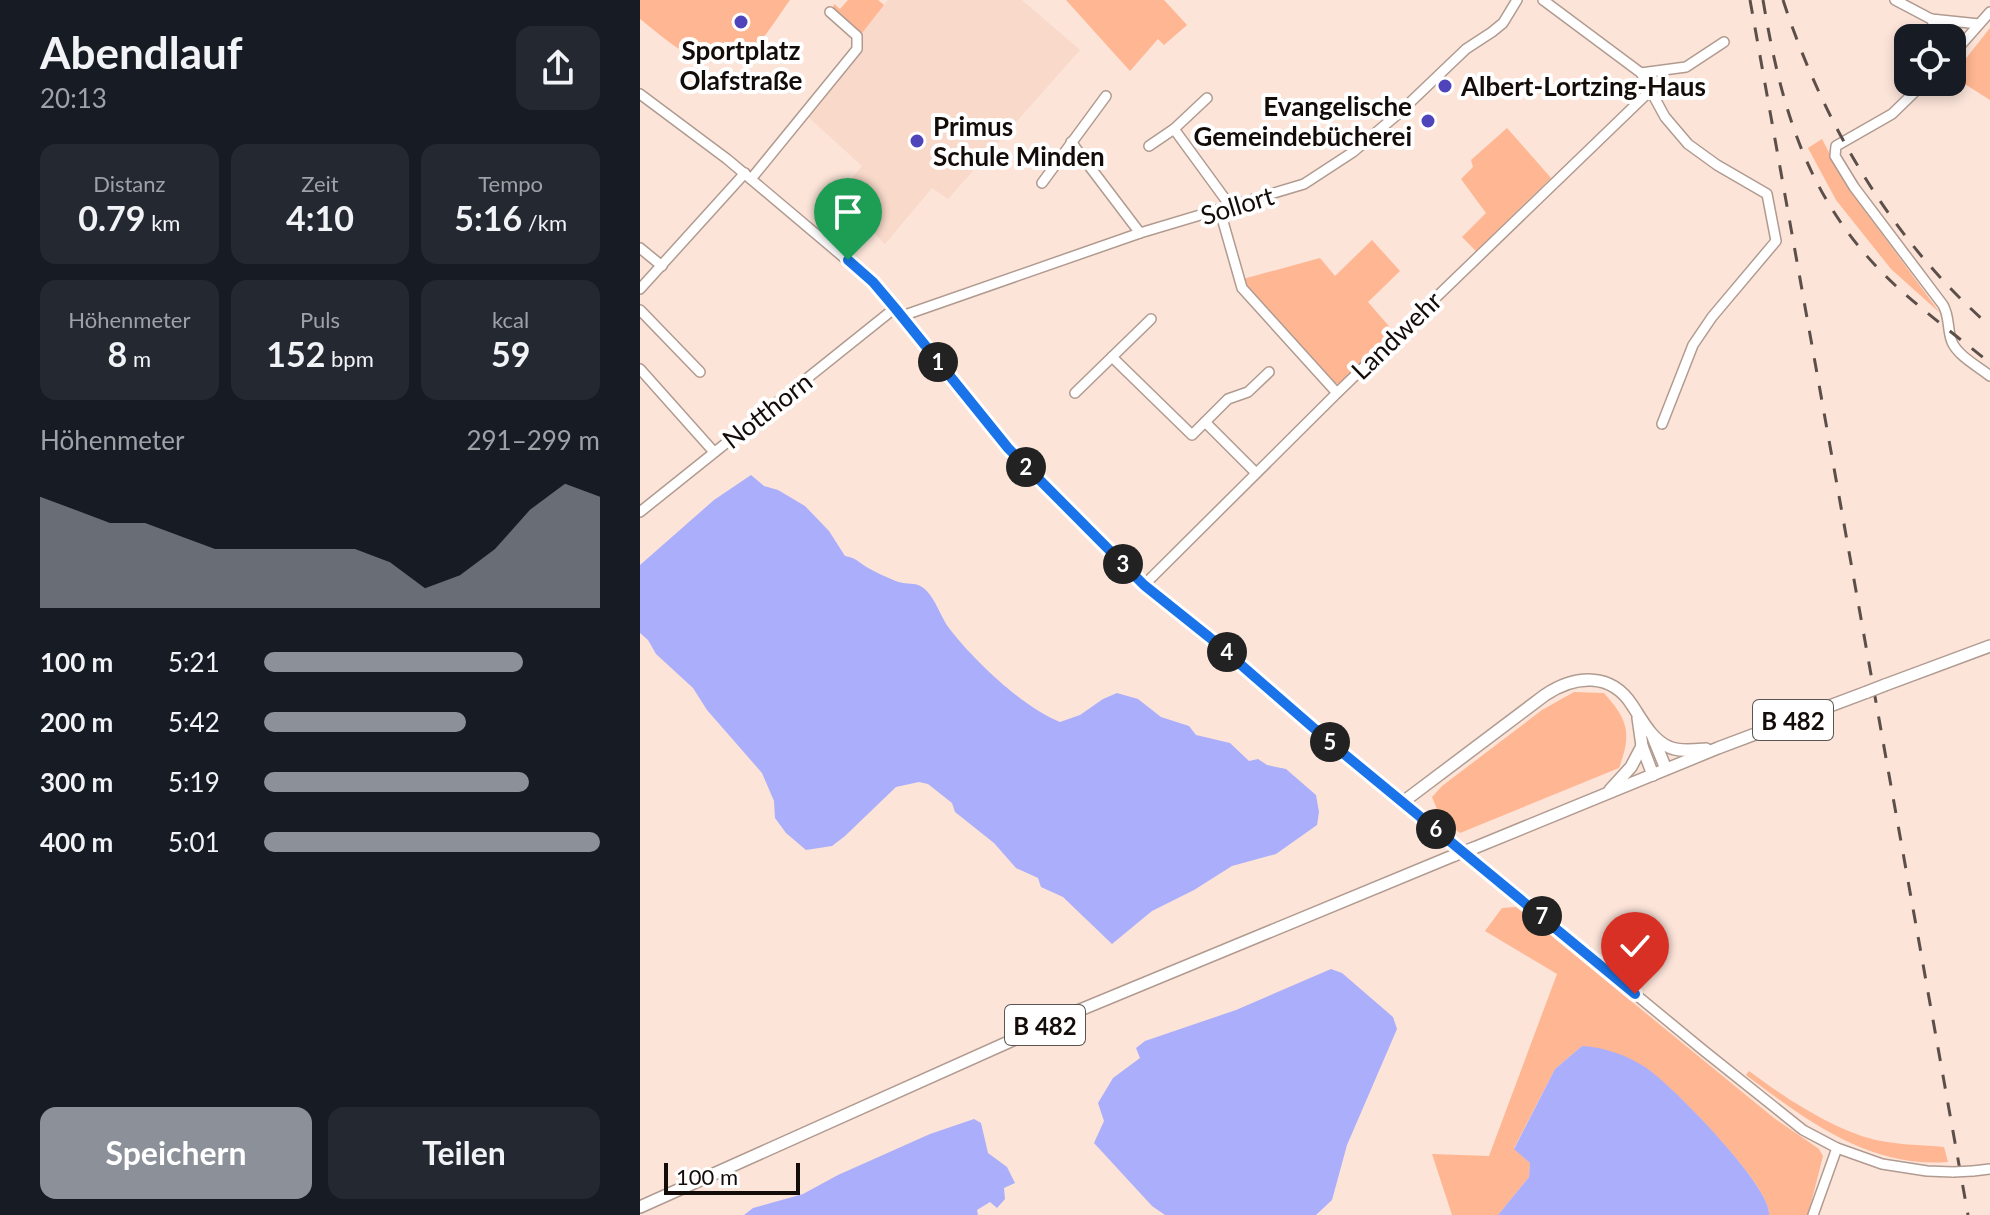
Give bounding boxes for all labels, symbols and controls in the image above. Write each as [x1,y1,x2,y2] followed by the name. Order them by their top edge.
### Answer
[732,13,750,31] marker: Sportplatz Olafstraße
[1894,24,1966,96] map controls
[1894,24,1966,96] button: locate
[40,26,243,78] text: Abendlauf
[516,26,600,110] button: share
[680,34,803,96] place label: Sportplatz Olafstraße
[1460,70,1706,102] place label: Albert-Lortzing-Haus
[1436,77,1454,95] marker: Albert-Lortzing-Haus
[40,82,107,114] text: 20:13
[1194,90,1412,152] place label: Evangelische Gemeindebücherei
[933,110,1105,172] place label: Primus Schule Minden
[1419,112,1437,130] marker: Evangelische Gemeindebücherei
[908,132,926,150] marker: Primus Schule Minden
[93,170,166,197] text: Distanz
[301,170,339,197] text: Zeit
[478,170,543,197] text: Tempo
[814,178,882,260] pin
[1197,179,1278,231] street label: Sollort
[826,190,870,234] icon: arrive
[78,197,146,238] text: 0.79
[286,197,354,238] text: 4:10
[454,197,522,238] text: 5:16
[146,209,180,236] text: km
[522,209,567,236] text: /km
[1344,284,1448,386] street label: Landwehr
[68,306,190,333] text: Höhenmeter
[300,306,340,333] text: Puls
[492,306,529,333] text: kcal
[108,333,127,374] text: 8
[266,333,325,374] text: 152
[491,333,530,374] text: 59
[918,342,958,382] pin: 1
[127,345,151,372] text: m
[325,345,374,372] text: bpm
[932,348,944,375] text: 1
[716,365,818,455] street label: Notthorn
[40,424,184,456] text: Höhenmeter
[466,424,600,456] text: 291–299 m
[1006,447,1046,487] pin: 2
[1020,453,1032,480] text: 2
[1103,544,1143,584] pin: 3
[1117,550,1129,577] text: 3
[1207,632,1247,672] pin: 4
[1221,638,1233,665] text: 4
[40,646,113,678] text: 100 m
[168,646,220,678] text: 5:21
[1753,700,1833,740] road number: B 482
[40,706,113,738] text: 200 m
[168,706,220,738] text: 5:42
[1310,722,1350,762] pin: 5
[1324,728,1336,755] text: 5
[40,766,113,798] text: 300 m
[168,766,220,798] text: 5:19
[1416,809,1456,849] pin: 6
[1430,815,1442,842] text: 6
[40,826,113,858] text: 400 m
[168,826,220,858] text: 5:01
[1522,896,1562,936] pin: 7
[1536,902,1548,929] text: 7
[1601,912,1669,994] pin
[1613,924,1657,968] icon: check
[1005,1005,1085,1045] road number: B 482
[40,1107,312,1199] button: Speichern
[328,1107,600,1199] button: Teilen
[664,1159,800,1195] scale bar
[676,1163,738,1190] text: 100 m

